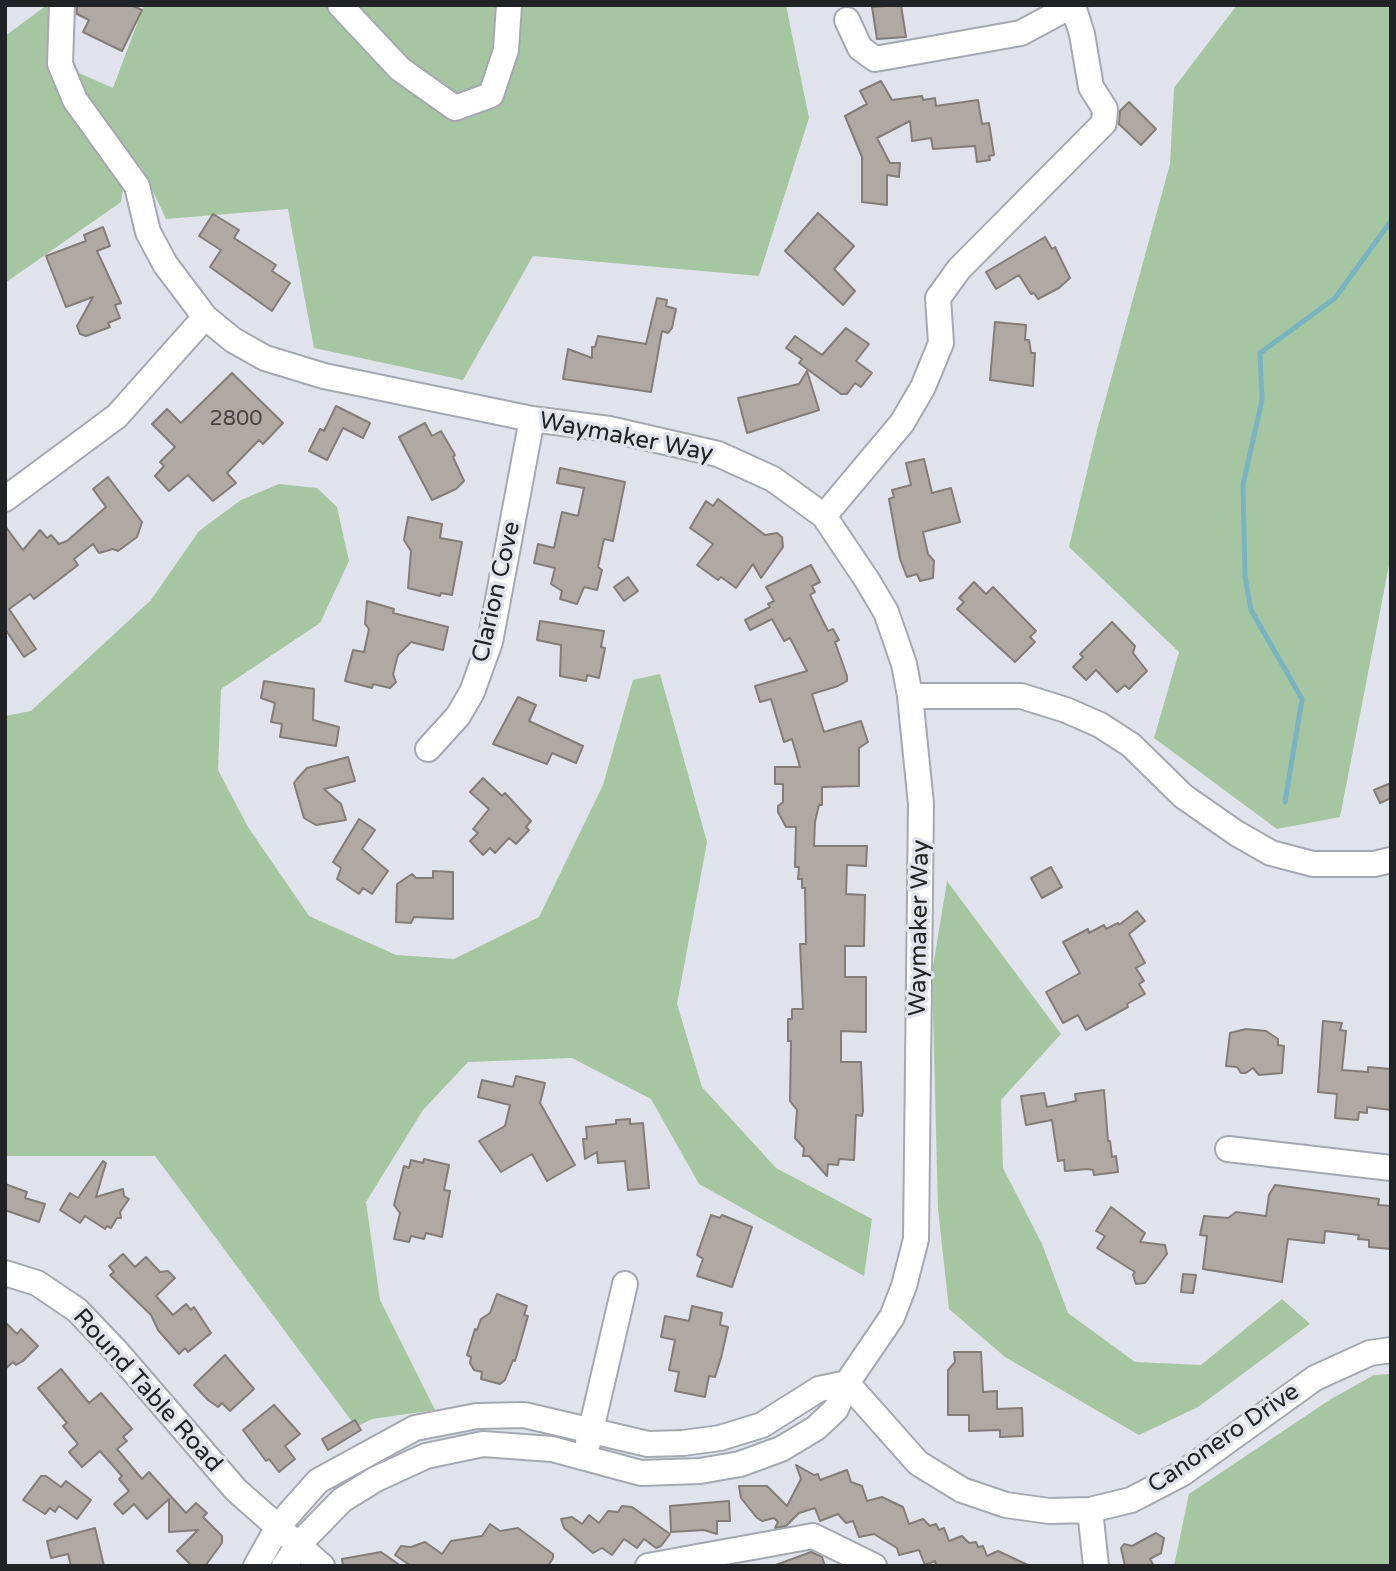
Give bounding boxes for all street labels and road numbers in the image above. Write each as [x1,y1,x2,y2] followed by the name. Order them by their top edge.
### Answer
[537,407,715,469] street label: Waymaker Way
[467,519,527,665] street label: Clarion Cove
[904,840,936,1016] street label: Waymaker Way
[66,1303,228,1479] street label: Round Table Road
[1143,1378,1305,1500] street label: Canonero Drive

